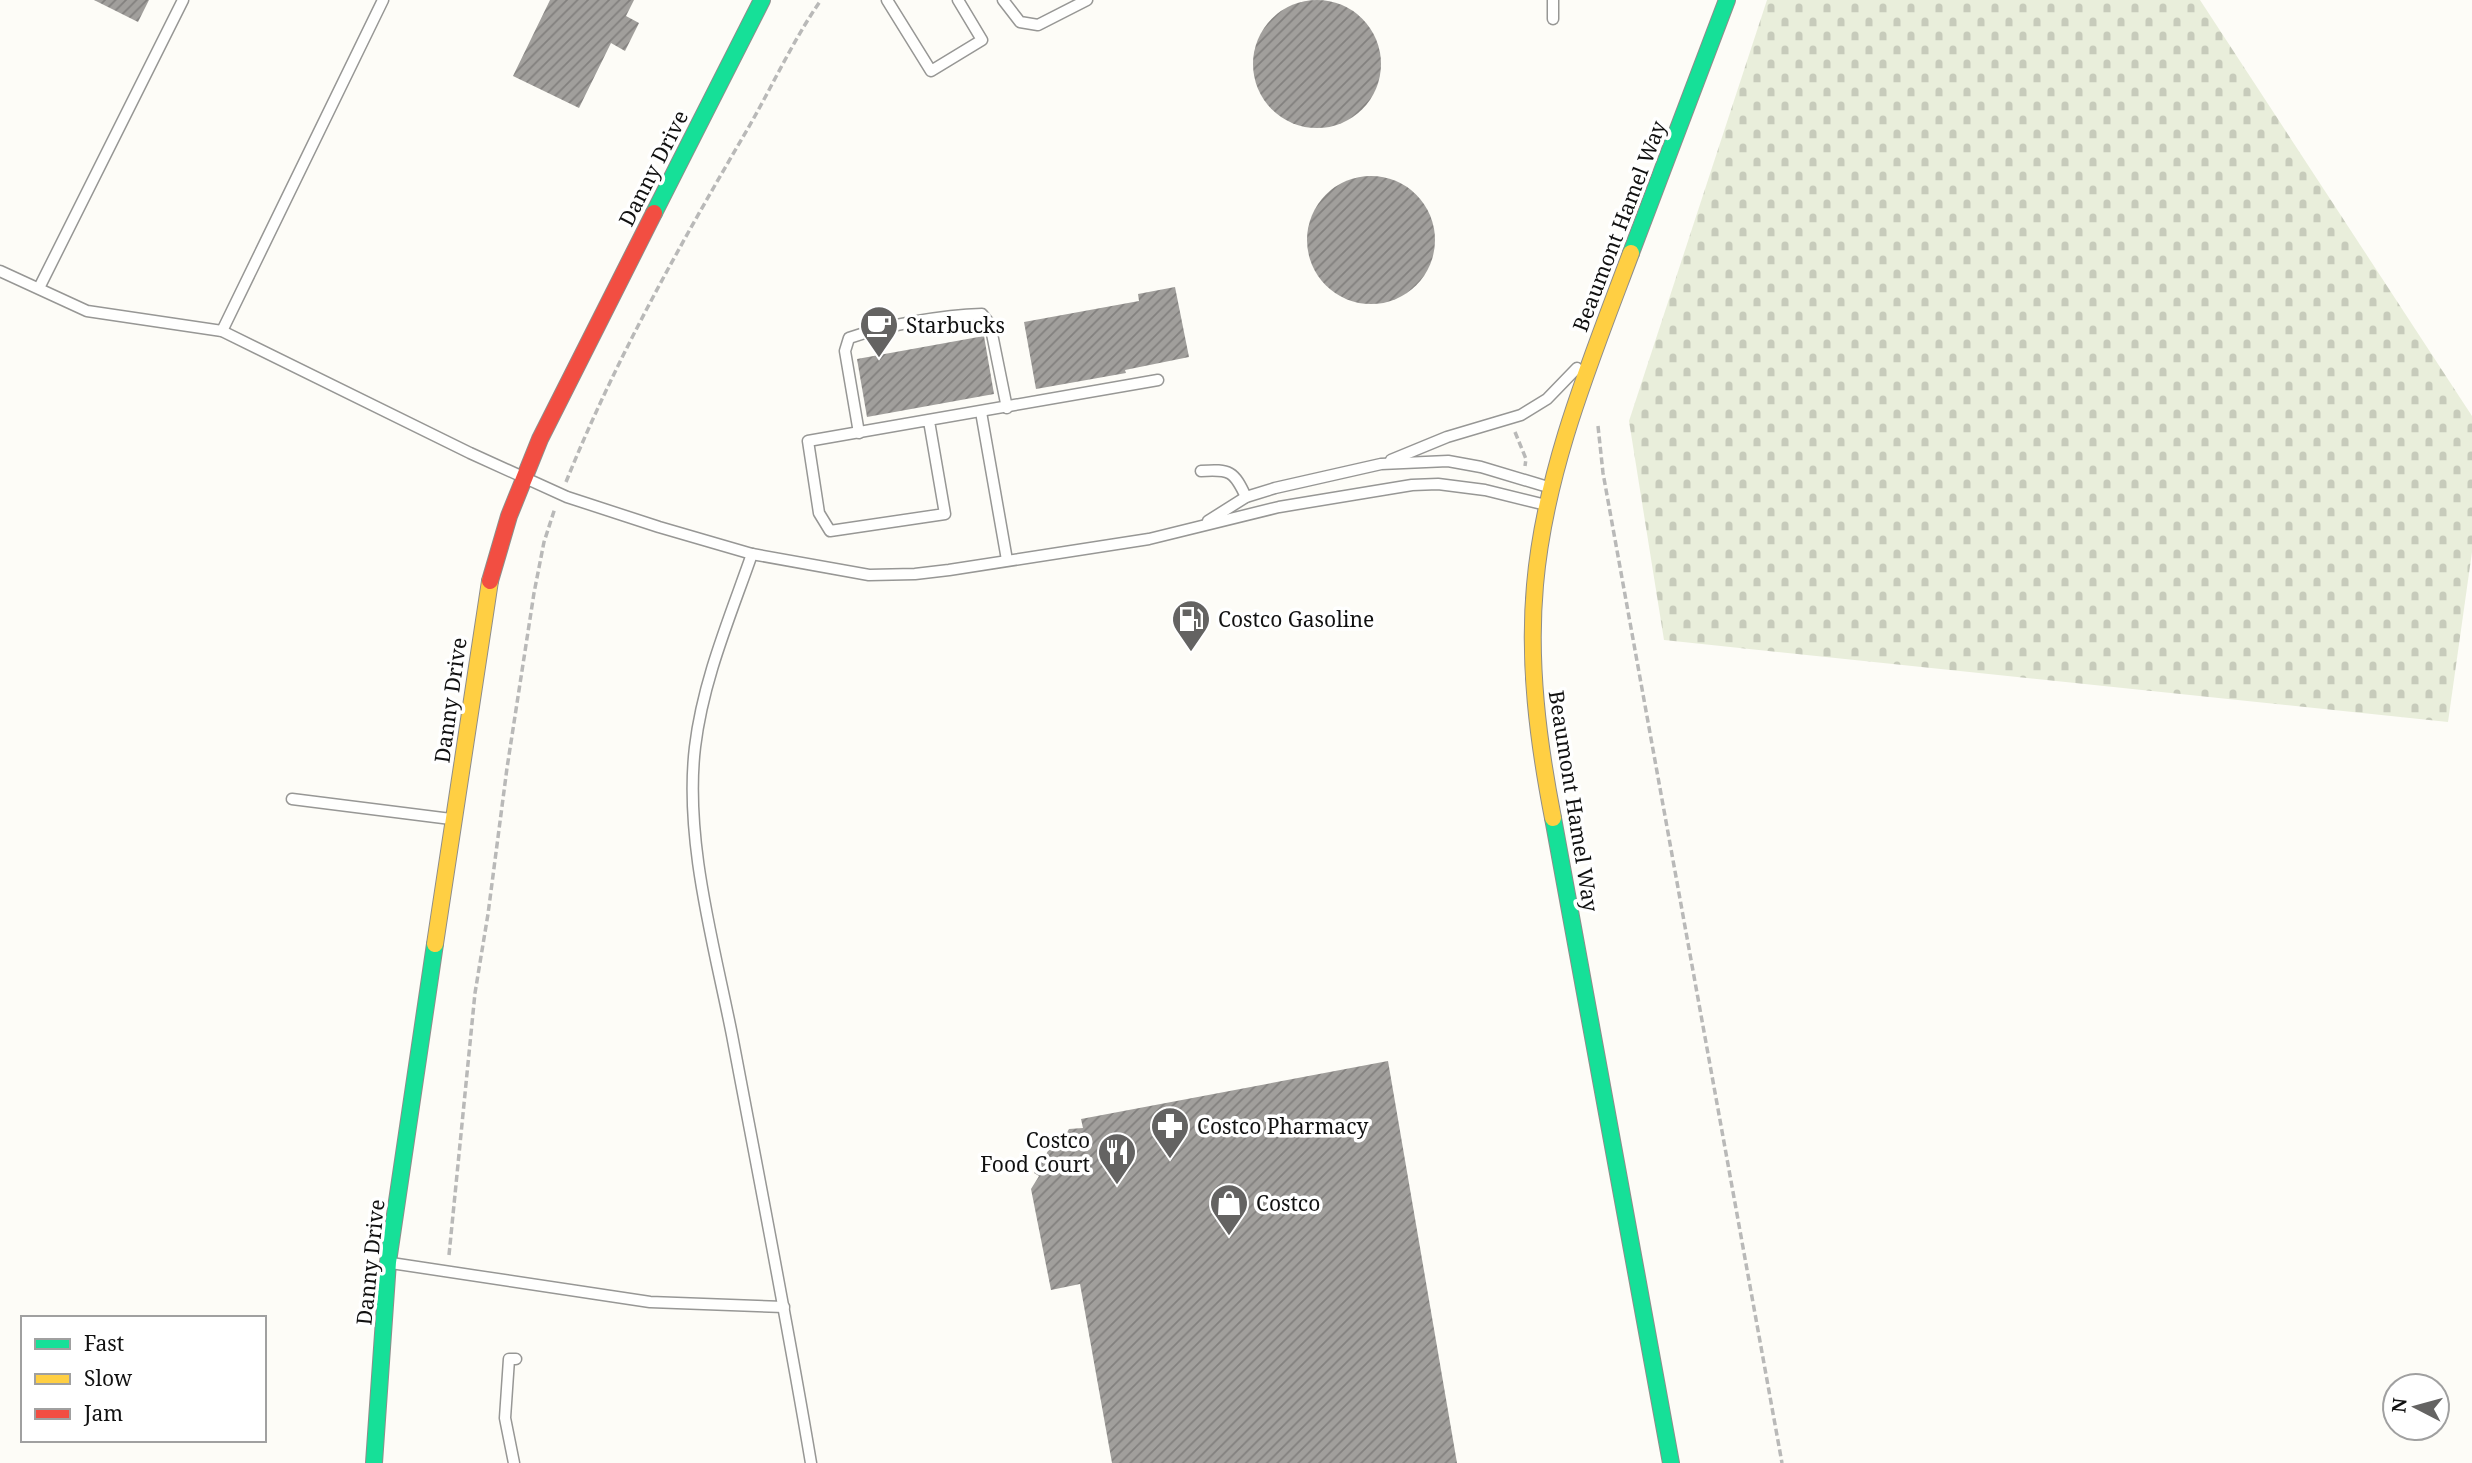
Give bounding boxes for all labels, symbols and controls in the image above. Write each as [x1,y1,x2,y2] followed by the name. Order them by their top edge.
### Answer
[612,105,694,231] street label: Danny Drive
[1566,116,1672,335] street label: Beaumont Hamel Way
[858,304,900,359] cafe icon: Starbucks
[906,311,1005,339] place label: Starbucks
[1170,598,1212,653] fuel station icon: Costco Gasoline
[1218,605,1374,633] place label: Costco Gasoline
[427,635,473,765] street label: Danny Drive
[1543,688,1605,914] street label: Beaumont Hamel Way
[1149,1105,1191,1160] pharmacy icon: Costco Pharmacy
[1197,1112,1369,1140] place label: Costco Pharmacy
[980,1126,1090,1178] place label: Costco Food Court
[1096,1131,1138,1186] restaurant icon: Costco Food Court
[1208,1182,1250,1237] shop icon: Costco
[1256,1189,1320,1217] place label: Costco
[349,1198,391,1326] street label: Danny Drive
[21,1316,266,1442] legend
[84,1329,124,1357] text: Fast
[84,1364,133,1392] text: Slow
[2381,1372,2451,1442] north arrow
[2385,1396,2413,1414] text: N
[83,1399,123,1427] text: Jam

